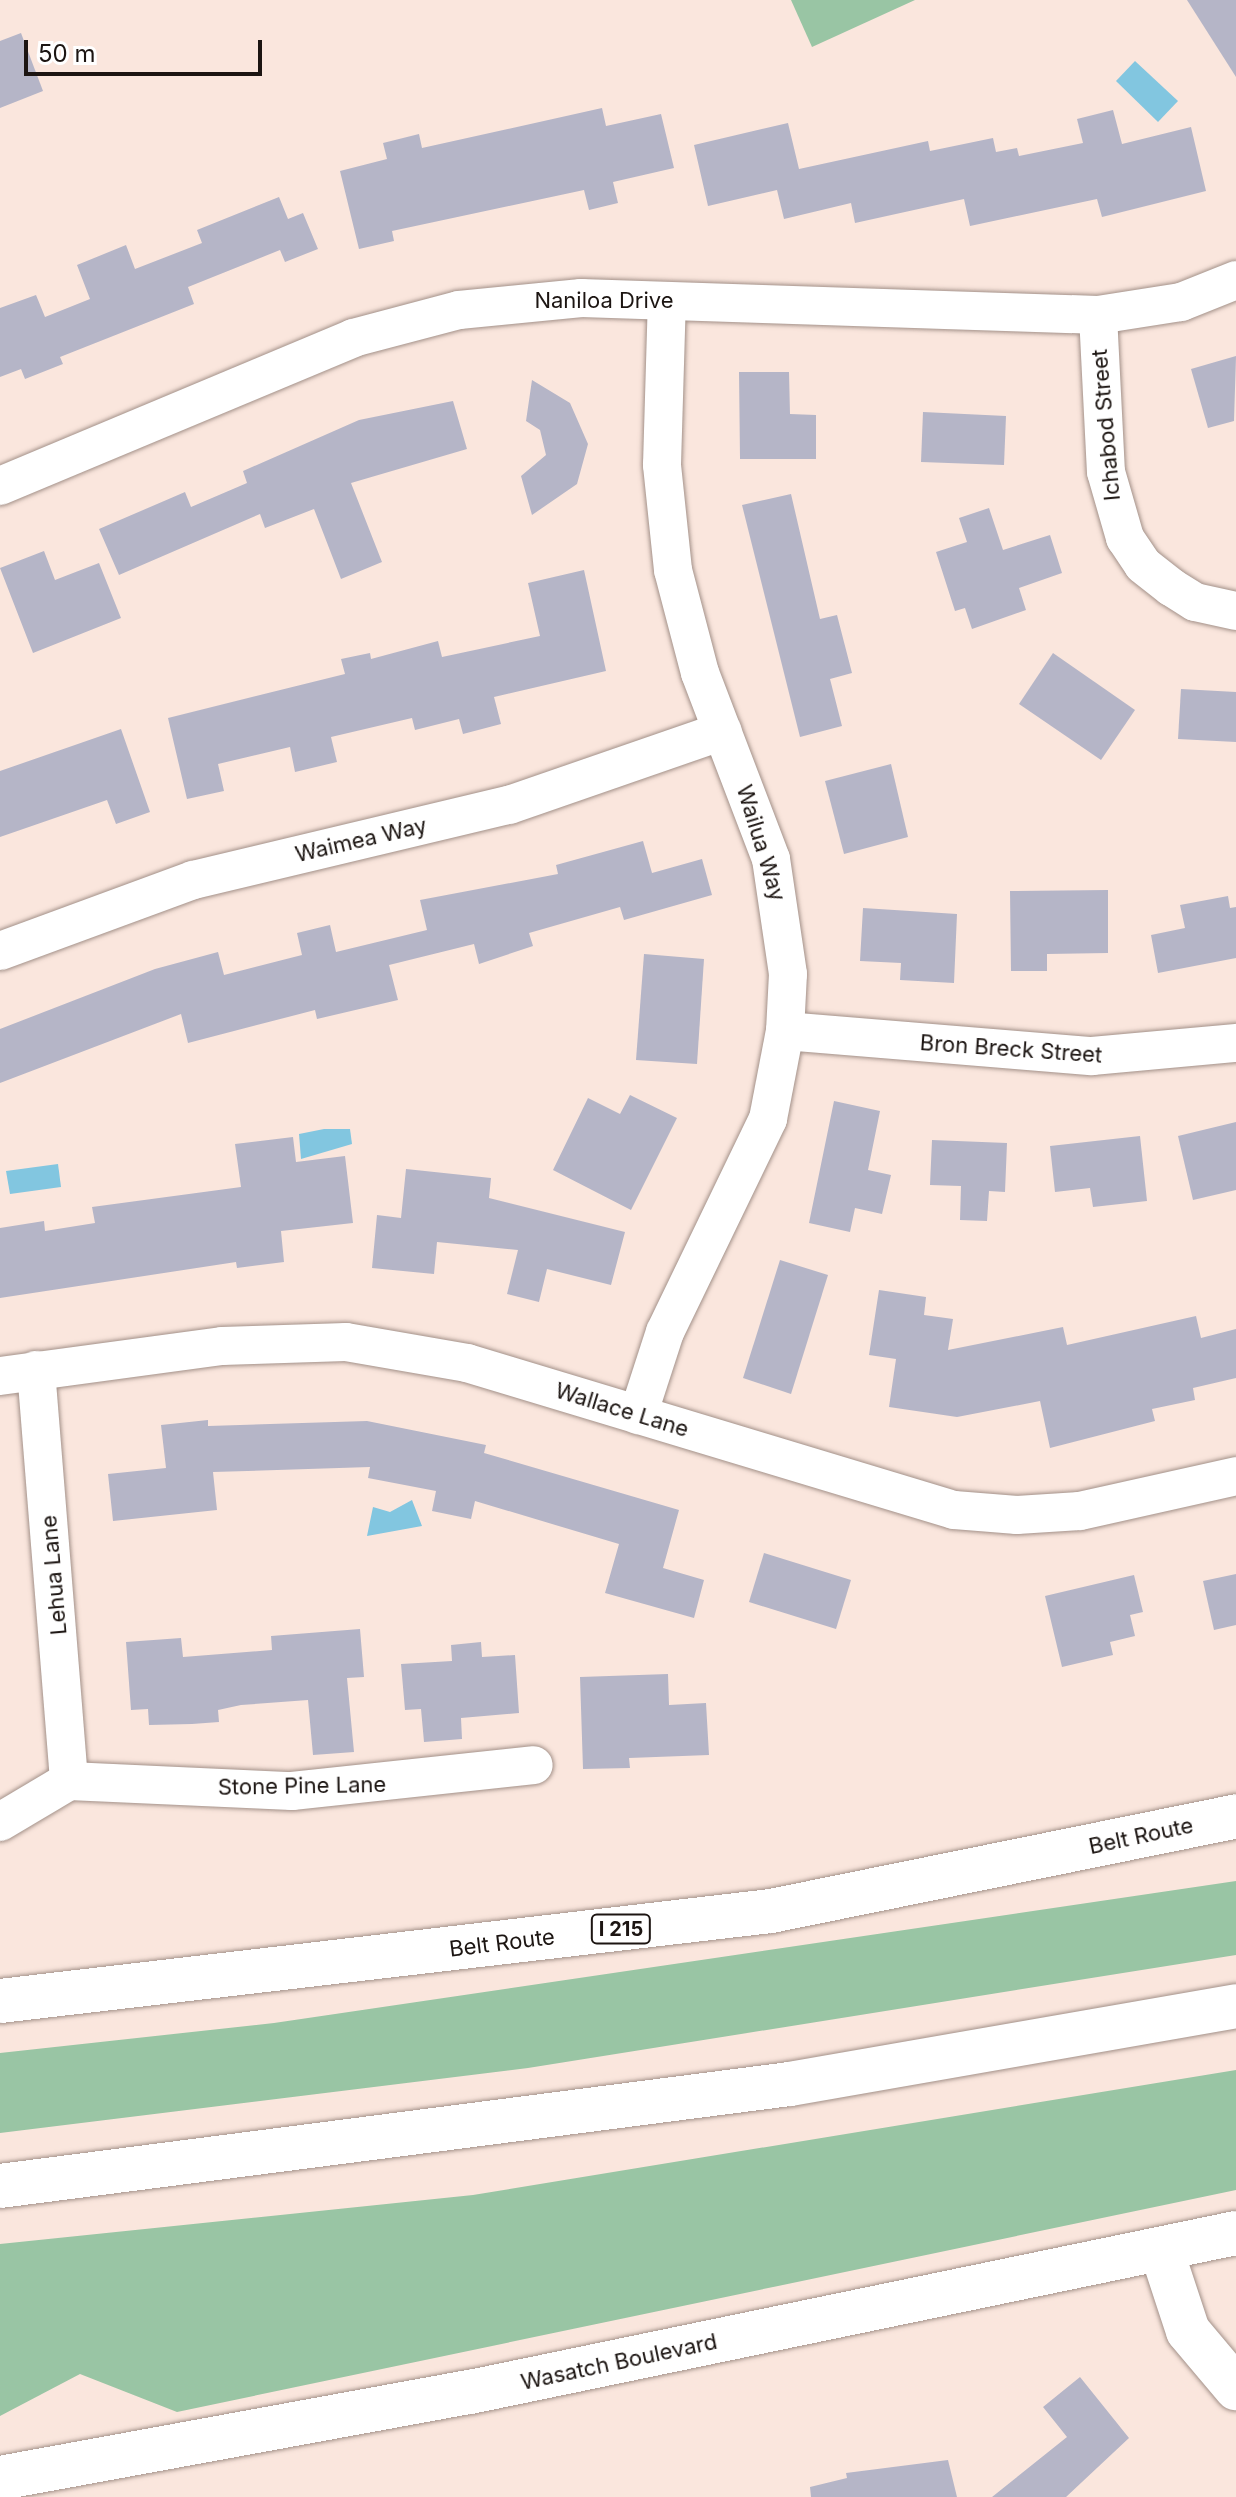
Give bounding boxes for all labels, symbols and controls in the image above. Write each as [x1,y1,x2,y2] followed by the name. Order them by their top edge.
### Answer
[28,24,266,74] scale bar
[38,39,96,68] text: 50 m
[534,288,674,314] street label: Naniloa Drive
[1086,348,1126,502] street label: Ichabod Street
[731,782,791,904] street label: Wailua Way
[293,812,429,868] street label: Waimea Way
[919,1029,1103,1069] street label: Bron Breck Street
[552,1377,692,1443] street label: Wallace Lane
[36,1514,72,1636] street label: Lehua Lane
[218,1771,386,1801] street label: Stone Pine Lane
[1086,1812,1196,1860] street label: Belt Route
[589,1913,653,1945] road number: I 215
[448,1923,556,1963] street label: Belt Route
[518,2328,720,2396] street label: Wasatch Boulevard

